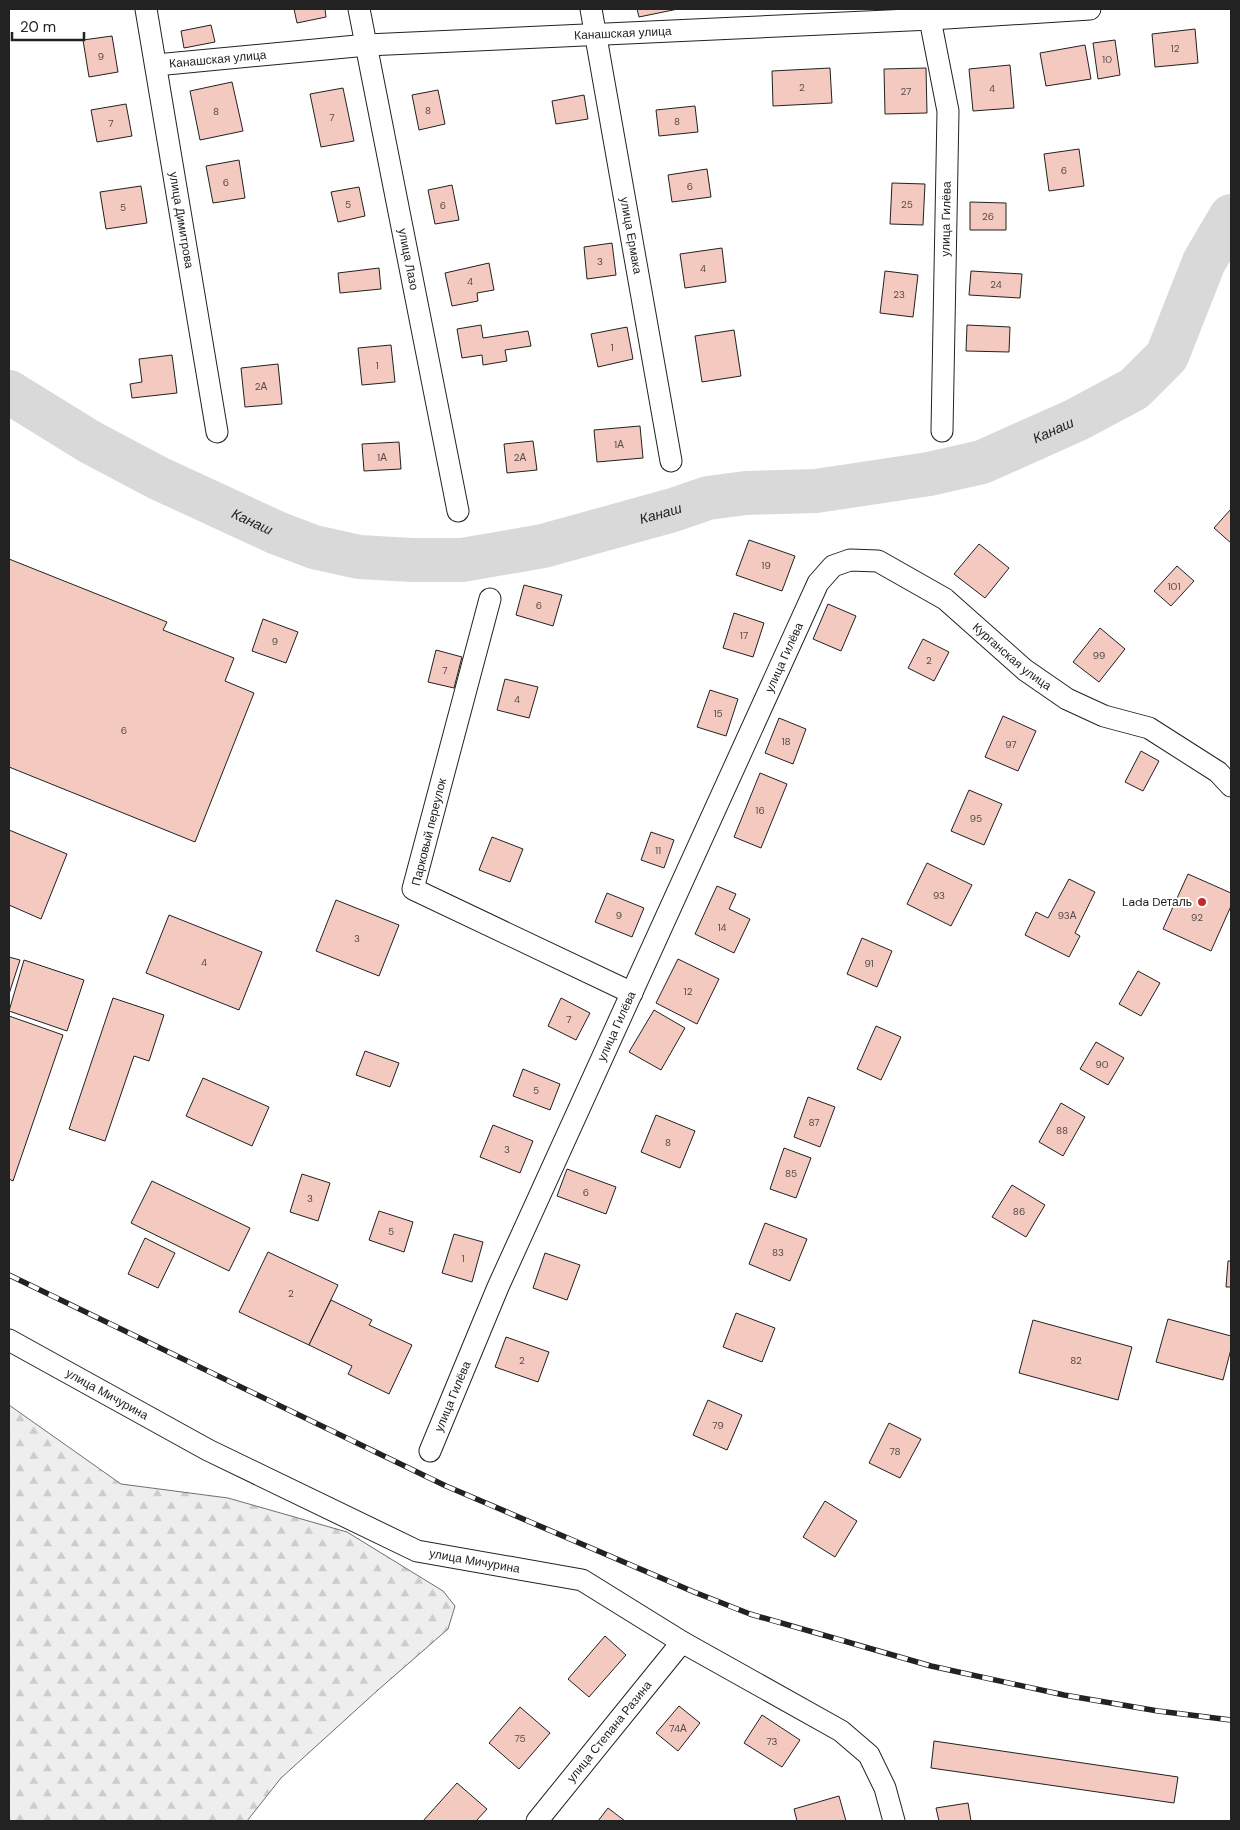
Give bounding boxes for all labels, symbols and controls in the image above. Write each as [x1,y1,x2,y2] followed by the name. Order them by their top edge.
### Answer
[12,10,85,42] scale bar
[20,17,56,37] text: 20 m
[574,23,672,43] street label: Канашская улица
[1171,42,1180,55] house number: 12
[168,47,267,72] street label: Канашская улица
[98,50,104,63] house number: 9
[1102,53,1112,66] house number: 10
[799,81,805,94] house number: 2
[989,82,995,95] house number: 4
[901,85,911,98] house number: 27
[425,104,431,117] house number: 8
[213,105,219,118] house number: 8
[329,111,335,124] house number: 7
[674,115,680,128] house number: 8
[108,117,114,130] house number: 7
[1061,164,1067,177] house number: 6
[165,170,197,270] street label: улица Димитрова
[223,176,229,189] house number: 6
[687,180,693,193] house number: 6
[937,181,955,257] street label: улица Гилёва
[616,196,646,276] street label: улица Ермака
[345,198,351,211] house number: 5
[901,198,913,211] house number: 25
[440,199,446,212] house number: 6
[120,201,126,214] house number: 5
[982,210,994,223] house number: 26
[394,227,422,292] street label: улица Лазо
[597,255,603,268] house number: 3
[700,262,706,275] house number: 4
[467,275,473,288] house number: 4
[990,278,1002,291] house number: 24
[893,288,905,301] house number: 23
[610,341,614,354] house number: 1
[375,359,379,372] house number: 1
[255,380,268,393] house number: 2А
[1030,413,1077,447] water label: Канаш
[614,438,624,451] house number: 1А
[377,451,387,464] house number: 1А
[514,451,527,464] house number: 2А
[637,499,684,528] water label: Канаш
[229,504,276,539] water label: Канаш
[761,559,771,572] house number: 19
[1167,580,1181,593] house number: 101
[536,599,542,612] house number: 6
[969,619,1055,694] street label: Курганская улица
[761,620,807,695] street label: улица Гилёва
[740,629,748,642] house number: 17
[272,635,278,648] house number: 9
[1093,649,1105,662] house number: 99
[926,654,932,667] house number: 2
[442,664,448,677] house number: 7
[514,693,520,706] house number: 4
[713,707,723,720] house number: 15
[121,724,127,737] house number: 6
[781,735,791,748] house number: 18
[1005,738,1017,751] house number: 97
[408,776,450,887] street label: Парковый переулок
[755,804,765,817] house number: 16
[970,812,982,825] house number: 95
[655,844,661,857] house number: 11
[933,889,945,902] house number: 93
[1122,894,1192,910] place label: Lada Dеталь
[1196,896,1208,908] marker: Lada Dеталь
[616,909,622,922] house number: 9
[1058,909,1077,922] house number: 93А
[1191,911,1203,924] house number: 92
[717,921,727,934] house number: 14
[354,932,360,945] house number: 3
[201,956,207,969] house number: 4
[864,957,874,970] house number: 91
[684,985,693,998] house number: 12
[594,988,640,1064] street label: улица Гилёва
[566,1013,572,1026] house number: 7
[1095,1058,1109,1071] house number: 90
[533,1084,539,1097] house number: 5
[808,1116,820,1129] house number: 87
[1056,1124,1068,1137] house number: 88
[665,1136,671,1149] house number: 8
[504,1143,510,1156] house number: 3
[785,1167,797,1180] house number: 85
[583,1186,589,1199] house number: 6
[307,1192,313,1205] house number: 3
[1013,1205,1025,1218] house number: 86
[388,1225,394,1238] house number: 5
[772,1246,784,1259] house number: 83
[461,1252,465,1265] house number: 1
[288,1287,294,1300] house number: 2
[519,1354,525,1367] house number: 2
[1070,1354,1082,1367] house number: 82
[431,1358,475,1434] street label: улица Гилёва
[63,1365,151,1424] street label: улица Мичурина
[712,1419,724,1432] house number: 79
[889,1445,901,1458] house number: 78
[428,1545,522,1577] street label: улица Мичурина
[563,1677,656,1786] street label: улица Степана Разина
[669,1722,687,1735] house number: 74А
[514,1732,526,1745] house number: 75
[767,1735,778,1748] house number: 73

